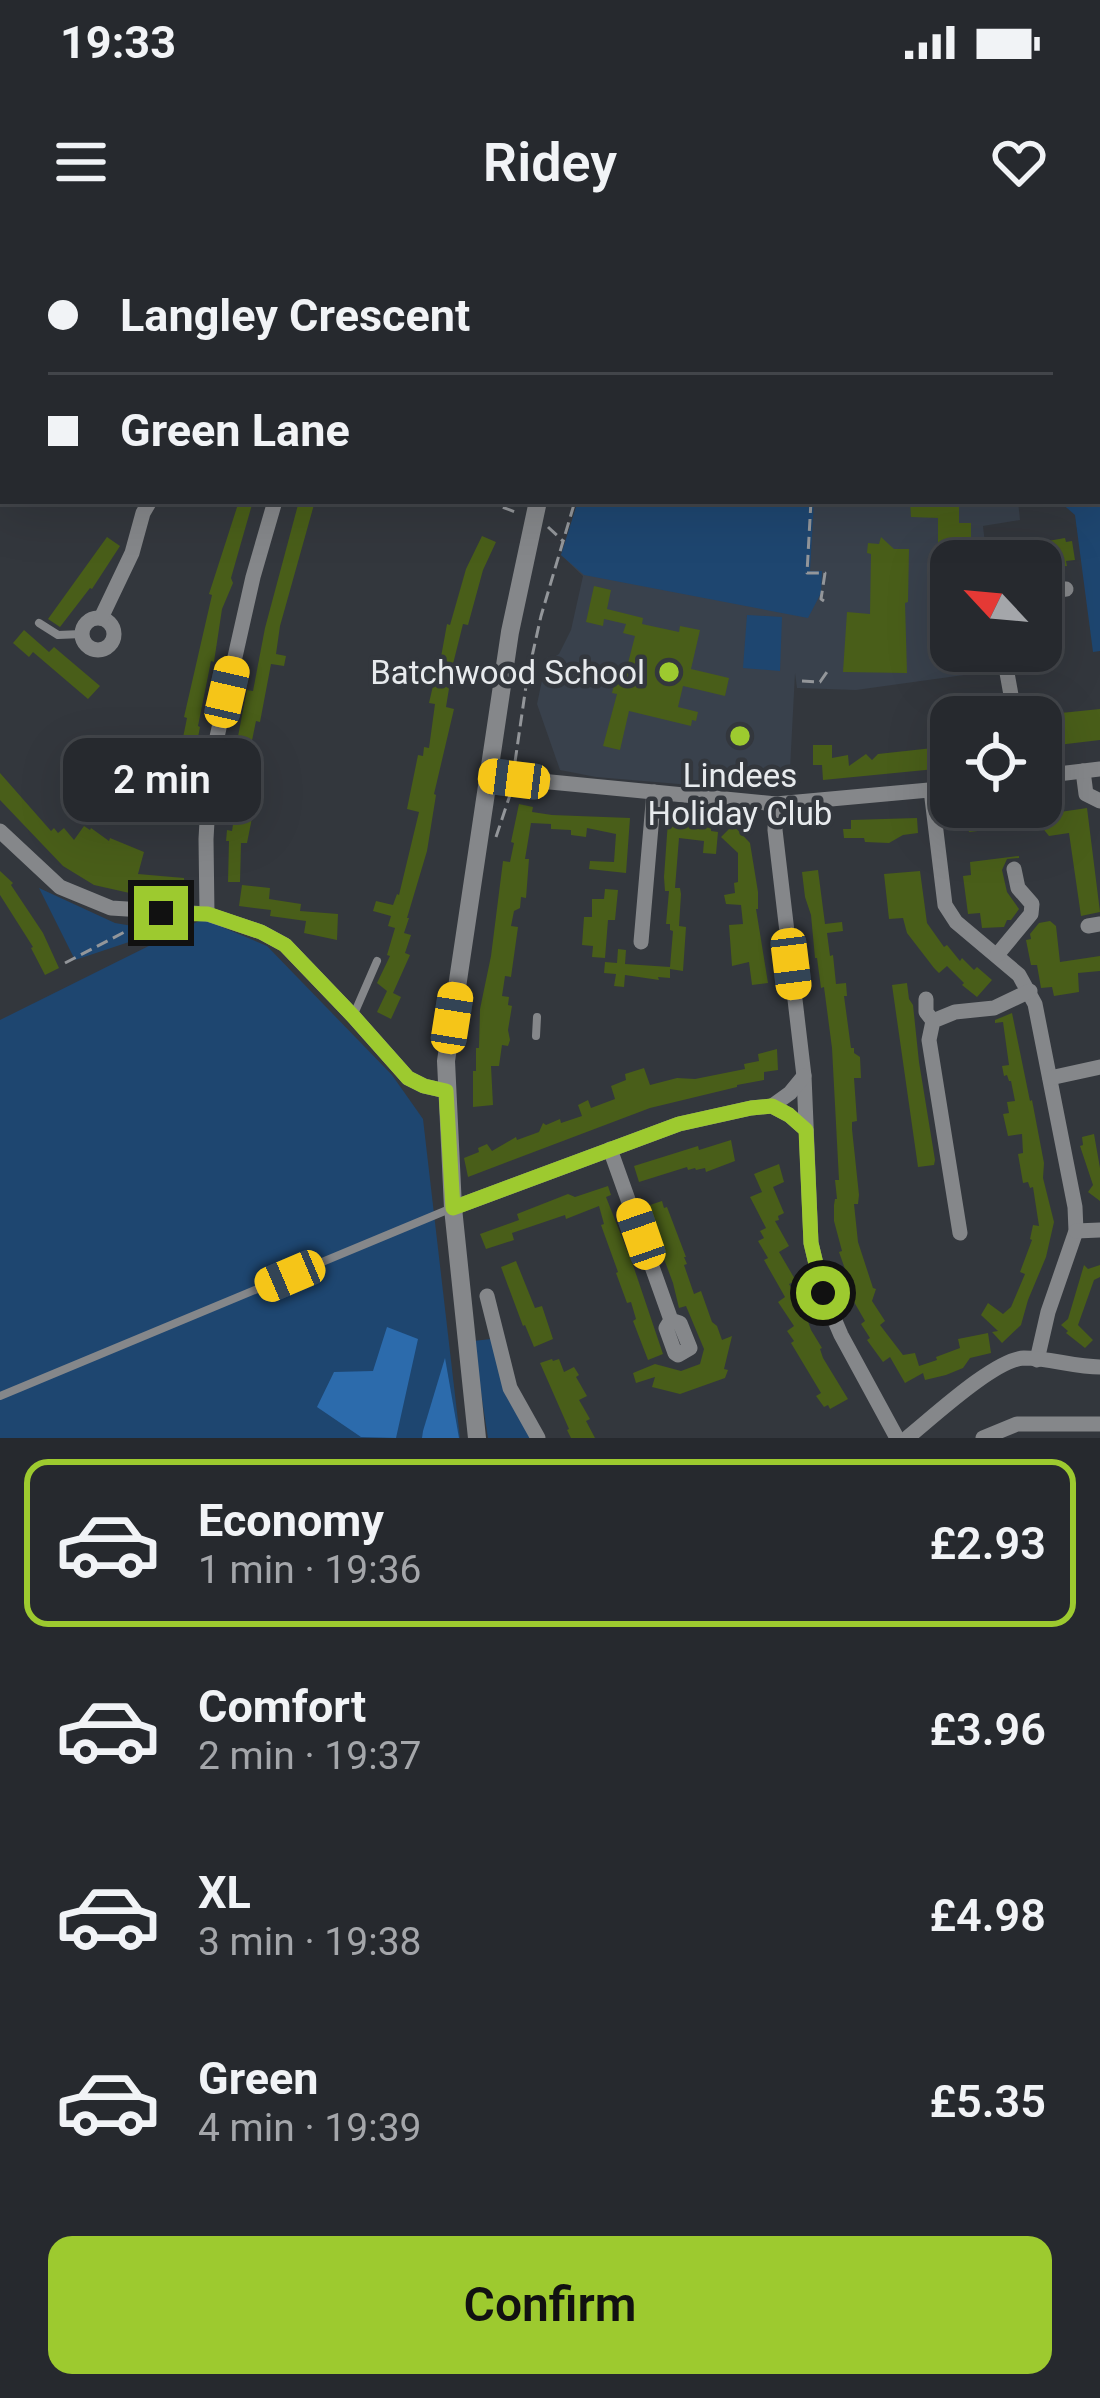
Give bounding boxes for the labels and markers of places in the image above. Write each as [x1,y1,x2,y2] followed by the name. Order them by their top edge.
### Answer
[370,653,645,692] place label: Batchwood School
[656,659,682,685] marker: Batchwood School
[727,723,753,749] marker: Lindees Holiday Club
[648,756,832,833] place label: Lindees Holiday Club

